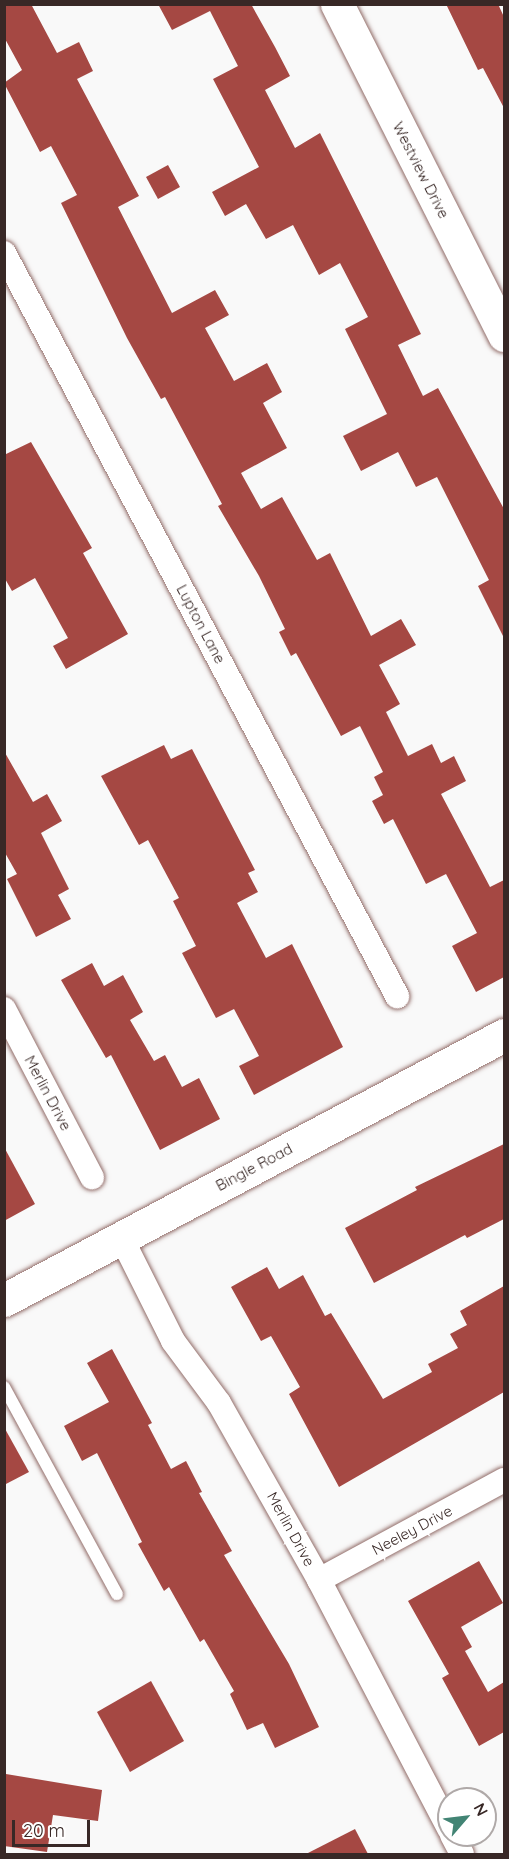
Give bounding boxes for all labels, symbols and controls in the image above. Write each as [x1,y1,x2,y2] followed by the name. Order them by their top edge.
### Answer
[389,119,453,221] street label: Westview Drive
[173,582,229,666] street label: Lupton Lane
[21,1052,75,1134] street label: Merlin Drive
[213,1139,295,1195] street label: Bingle Road
[263,1489,319,1569] street label: Merlin Drive
[369,1501,455,1559] street label: Neeley Drive
[437,1787,497,1847] north arrow
[470,1800,493,1819] text: N
[15,1808,93,1846] scale bar
[23,1819,65,1842] text: 20 m

